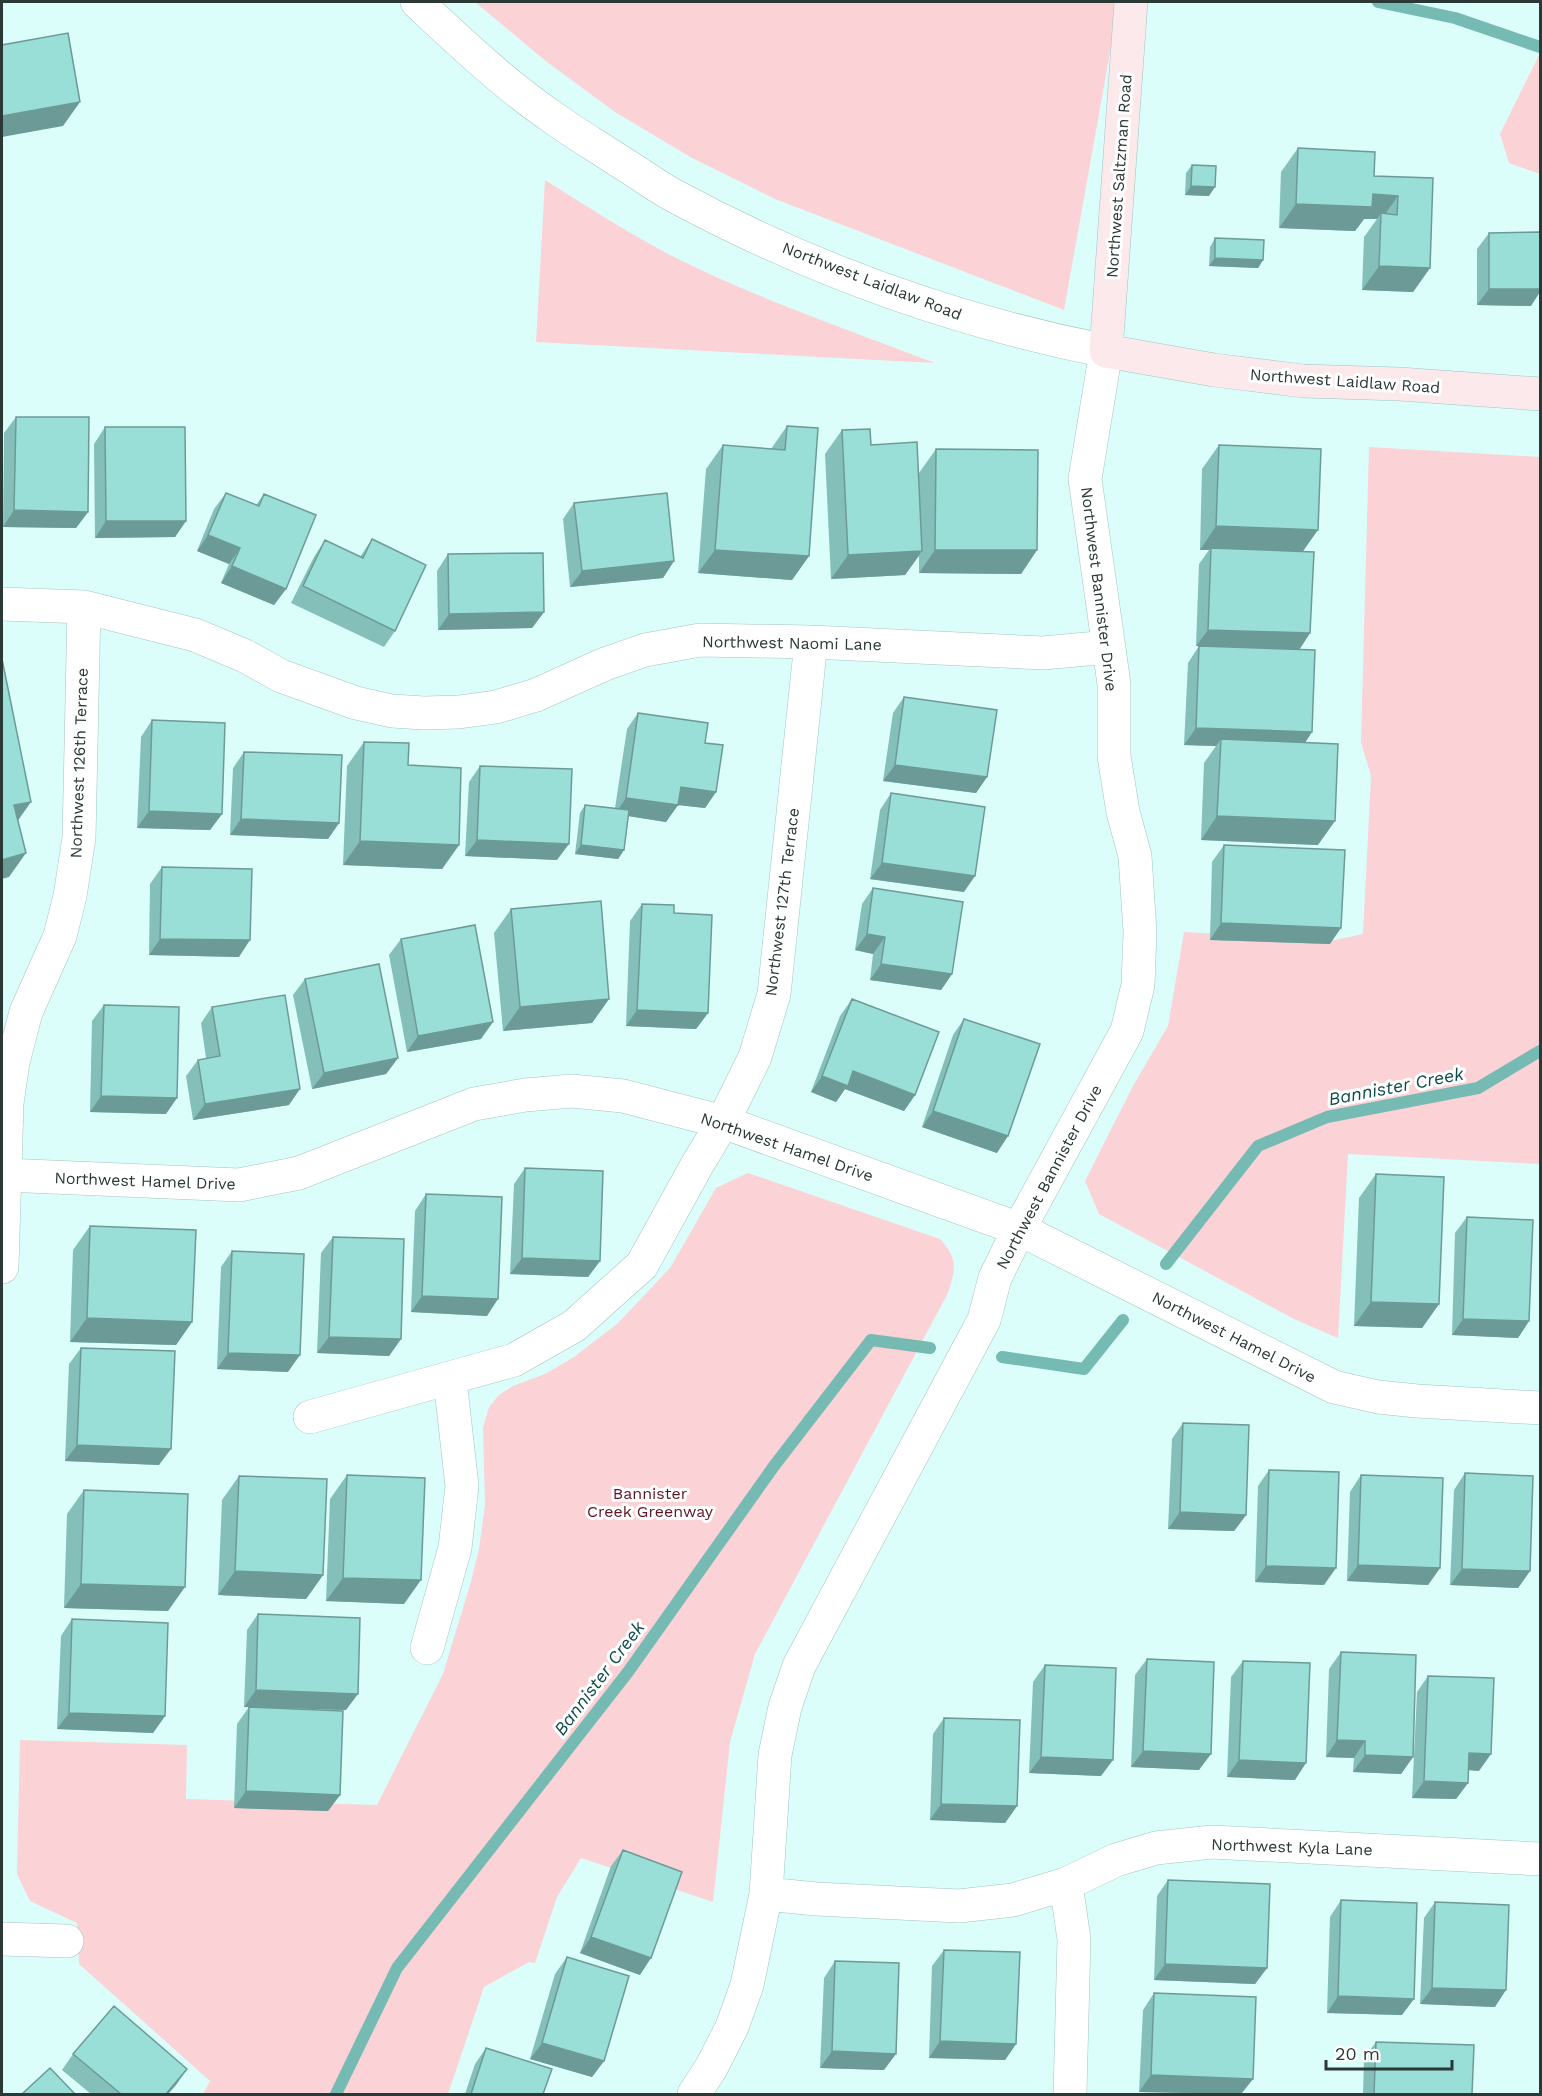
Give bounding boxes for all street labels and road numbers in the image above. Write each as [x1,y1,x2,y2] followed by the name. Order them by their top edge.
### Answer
[1102,73,1136,279] street label: Northwest Saltzman Road
[779,238,965,324] street label: Northwest Laidlaw Road
[1249,365,1441,397] street label: Northwest Laidlaw Road
[1077,486,1121,692] street label: Northwest Bannister Drive
[702,632,882,654] street label: Northwest Naomi Lane
[66,667,92,859] street label: Northwest 126th Terrace
[761,807,803,997] street label: Northwest 127th Terrace
[992,1082,1106,1272] street label: Northwest Bannister Drive
[698,1108,876,1186] street label: Northwest Hamel Drive
[54,1168,236,1194] street label: Northwest Hamel Drive
[1149,1287,1319,1387] street label: Northwest Hamel Drive
[1211,1835,1373,1859] street label: Northwest Kyla Lane

